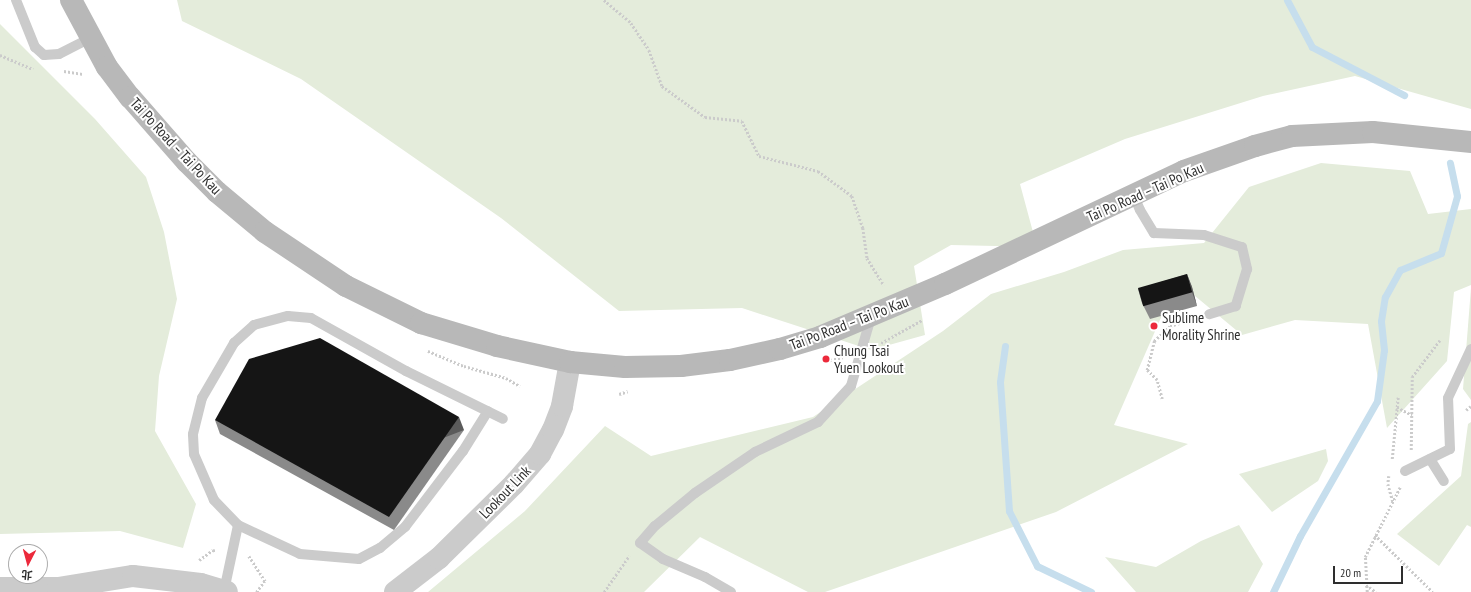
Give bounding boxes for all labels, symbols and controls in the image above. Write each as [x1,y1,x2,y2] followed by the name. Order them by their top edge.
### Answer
[126,93,226,199] street label: Tai Po Road – Tai Po Kau
[1083,158,1207,226] street label: Tai Po Road – Tai Po Kau
[786,292,912,354] street label: Tai Po Road – Tai Po Kau
[1162,308,1241,343] place label: Sublime Morality Shrine
[1149,321,1159,331] marker: Sublime Morality Shrine
[834,341,904,376] place label: Chung Tsai Yuen Lookout
[821,354,831,364] marker: Chung Tsai Yuen Lookout
[475,462,535,522] street label: Lookout Link
[8,544,48,584] north arrow
[1335,558,1405,584] scale bar
[1340,565,1361,580] text: 20 m
[21,567,33,582] text: 北

